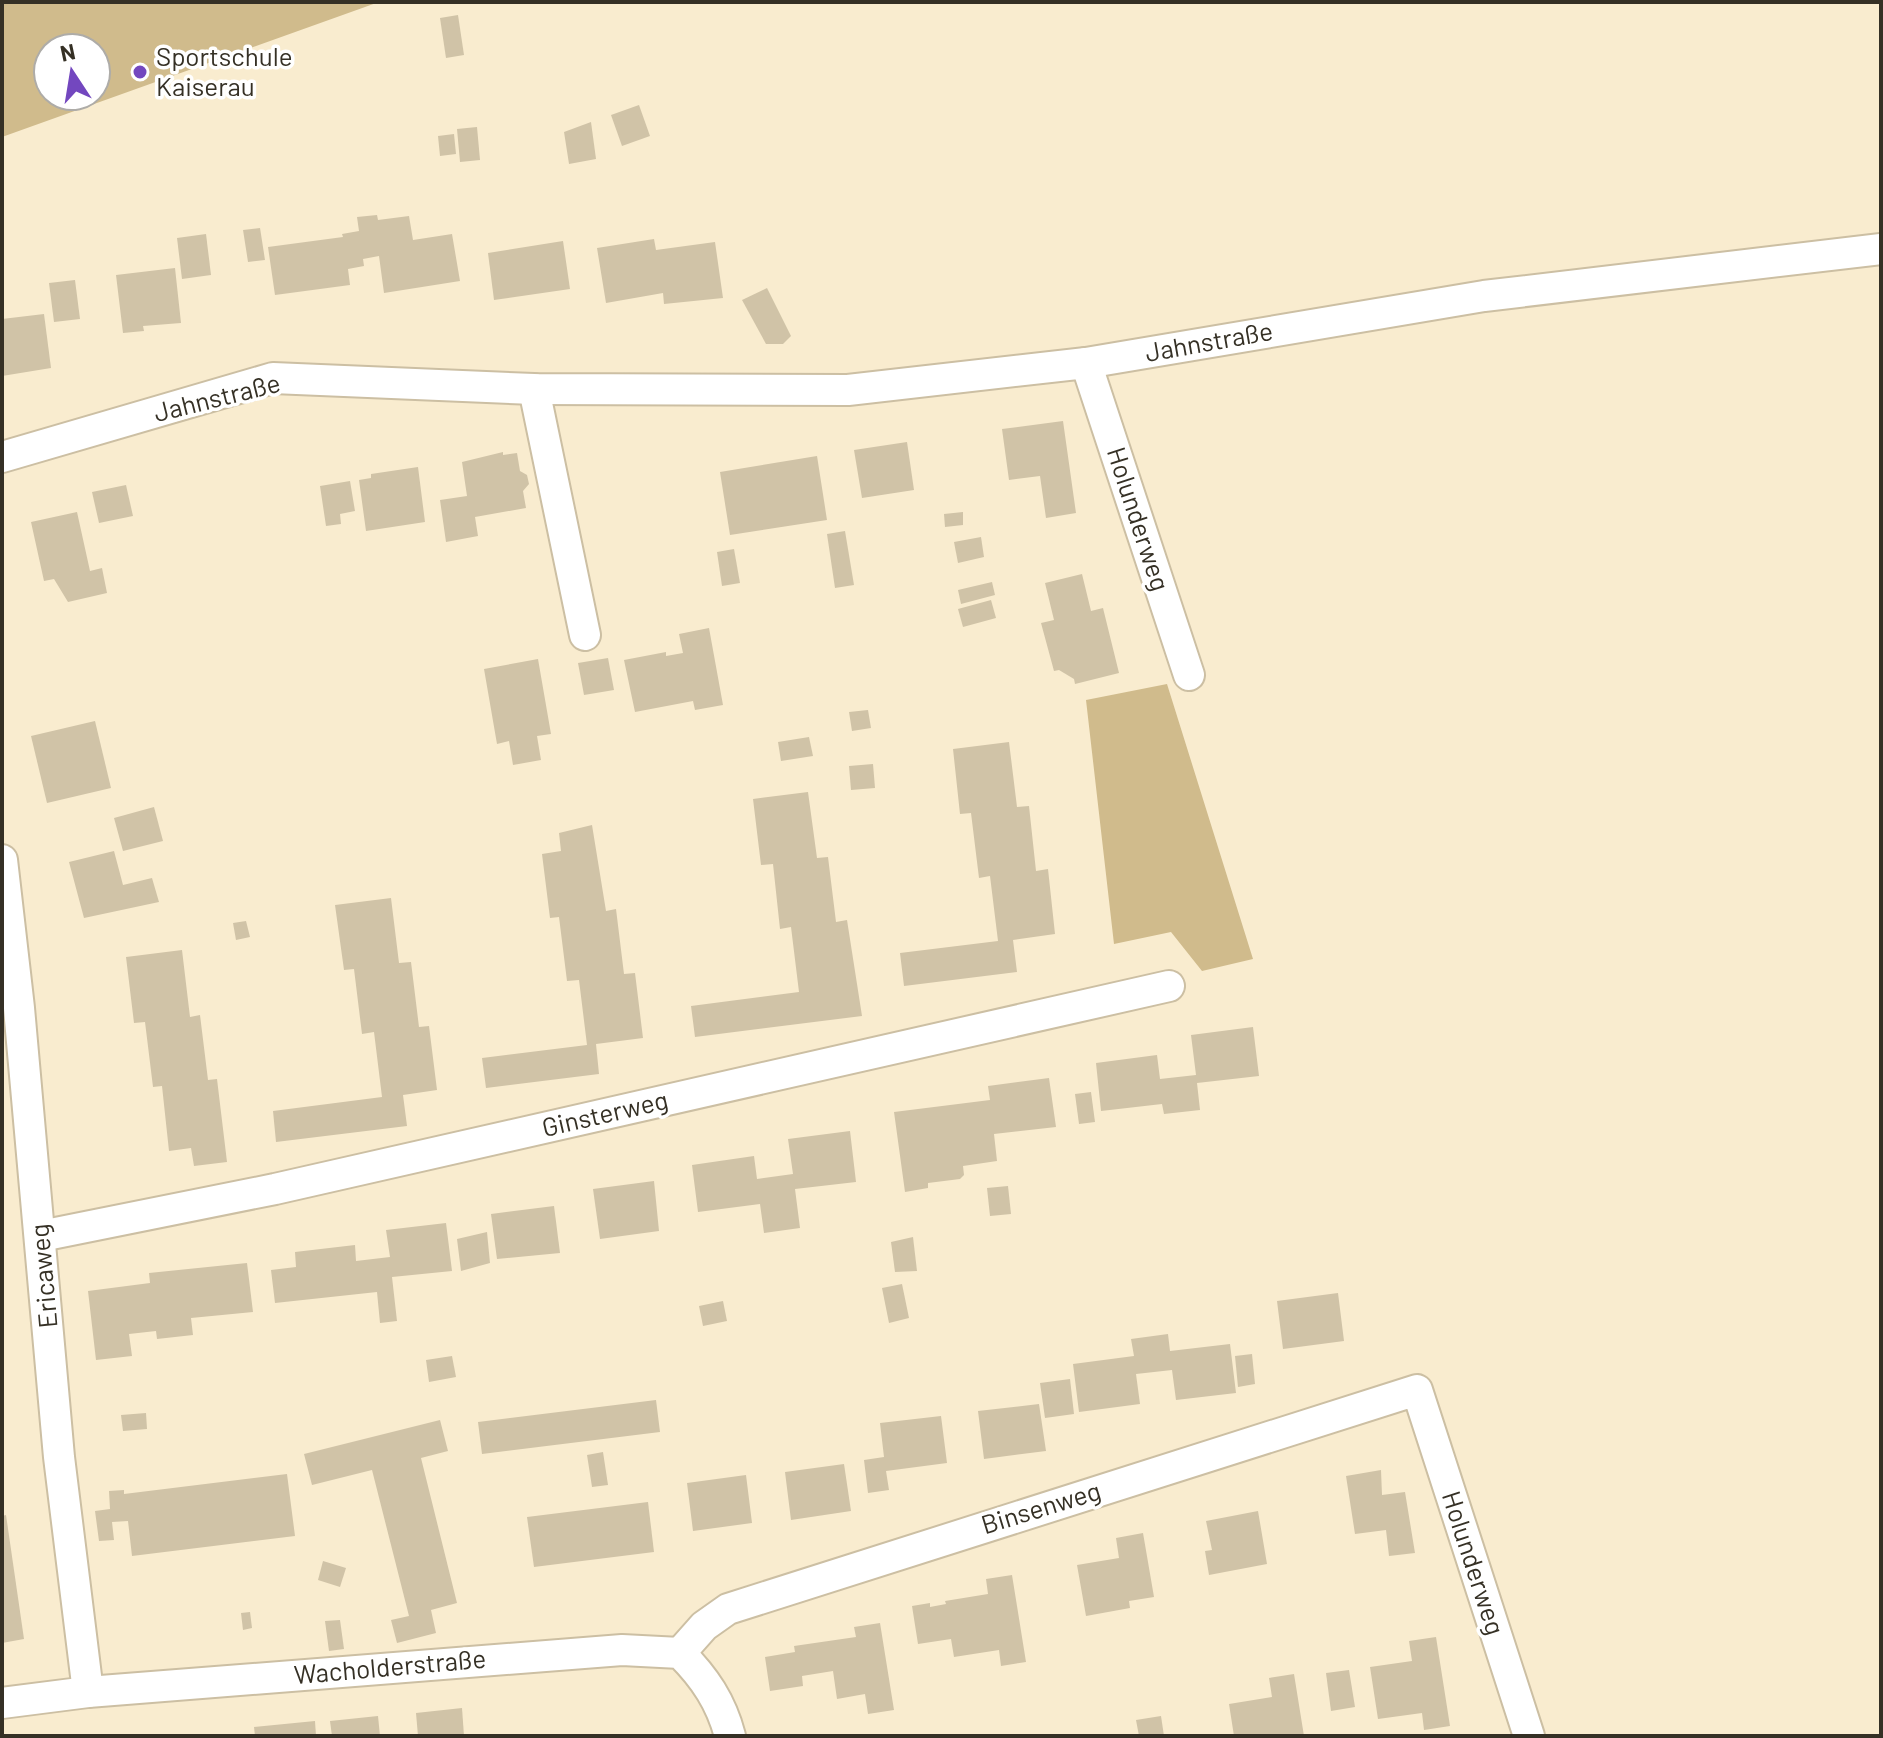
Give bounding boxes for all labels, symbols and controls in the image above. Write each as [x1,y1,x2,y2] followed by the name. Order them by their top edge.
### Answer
[32,32,112,112] north arrow
[58,37,77,66] text: N
[156,40,293,101] place label: Sportschule Kaiserau
[131,63,149,81] marker: Sportschule Kaiserau
[1142,314,1275,367] street label: Jahnstraße
[150,366,283,427] street label: Jahnstraße
[1102,443,1177,594] street label: Holunderweg
[539,1083,671,1142] street label: Ginsterweg
[23,1223,63,1330] street label: Ericaweg
[977,1474,1104,1539] street label: Binsenweg
[1437,1487,1512,1638] street label: Holunderweg
[292,1642,487,1689] street label: Wacholderstraße

